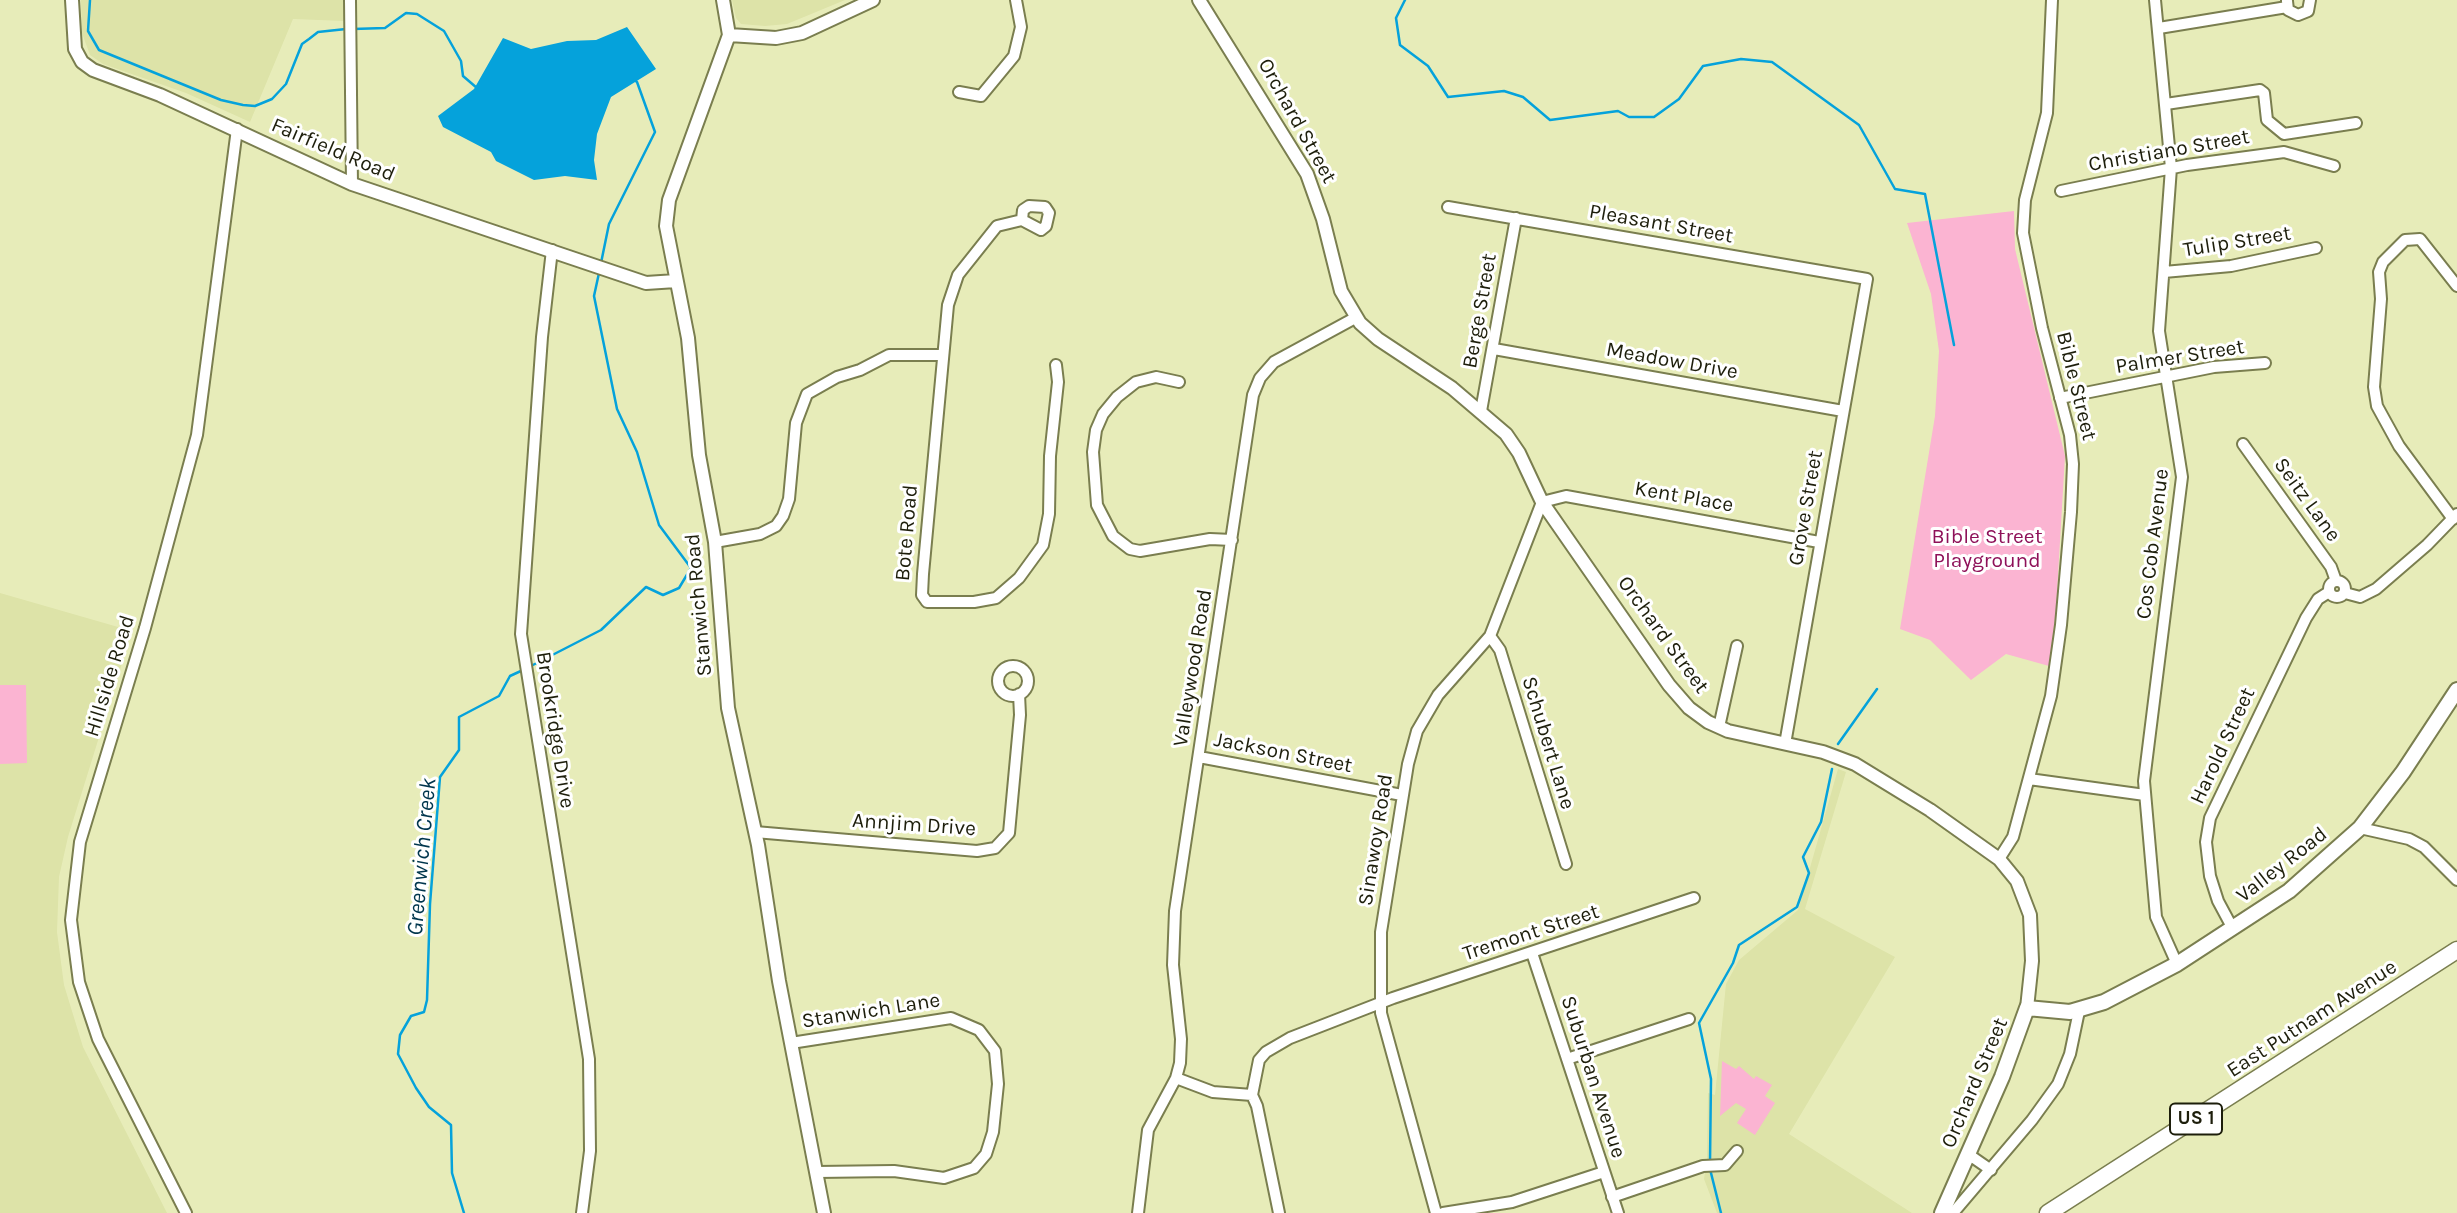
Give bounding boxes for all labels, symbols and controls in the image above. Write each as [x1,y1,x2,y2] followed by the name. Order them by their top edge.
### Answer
[1252,54,1342,188] street label: Orchard Street
[267,113,399,187] street label: Fairfield Road
[2087,124,2251,178] street label: Christiano Street
[1587,199,1735,249] street label: Pleasant Street
[2181,221,2293,263] street label: Tulip Street
[1457,252,1503,370] street label: Berge Street
[2050,329,2102,443] street label: Bible Street
[2114,334,2246,380] street label: Palmer Street
[1604,337,1740,385] street label: Meadow Drive
[1783,448,1829,568] street label: Grove Street
[2268,453,2346,547] street label: Seitz Lane
[2131,467,2175,621] street label: Cos Cob Avenue
[1633,476,1735,518] street label: Kent Place
[890,484,924,582] street label: Bote Road
[1931,524,2043,574] park label: Bible Street Playground
[680,533,718,677] street label: Stanwich Road
[1612,571,1714,699] street label: Orchard Street
[1168,588,1218,748] street label: Valleywood Road
[80,612,140,740] street label: Hillside Road
[530,650,580,810] street label: Brookridge Drive
[1516,674,1580,812] street label: Schubert Lane
[2185,684,2261,808] street label: Harold Street
[1212,727,1354,779] street label: Jackson Street
[1353,772,1399,908] street label: Sinawoy Road
[401,777,443,937] water label: Greenwich Creek
[851,808,977,842] street label: Annjim Drive
[2232,822,2332,908] street label: Valley Road
[1460,899,1602,967] street label: Tremont Street
[2222,955,2402,1083] street label: East Putnam Avenue
[800,988,942,1034] street label: Stanwich Lane
[1555,993,1631,1161] street label: Suburban Avenue
[1936,1014,2014,1152] street label: Orchard Street
[2170,1104,2222,1134] road number: US 1

